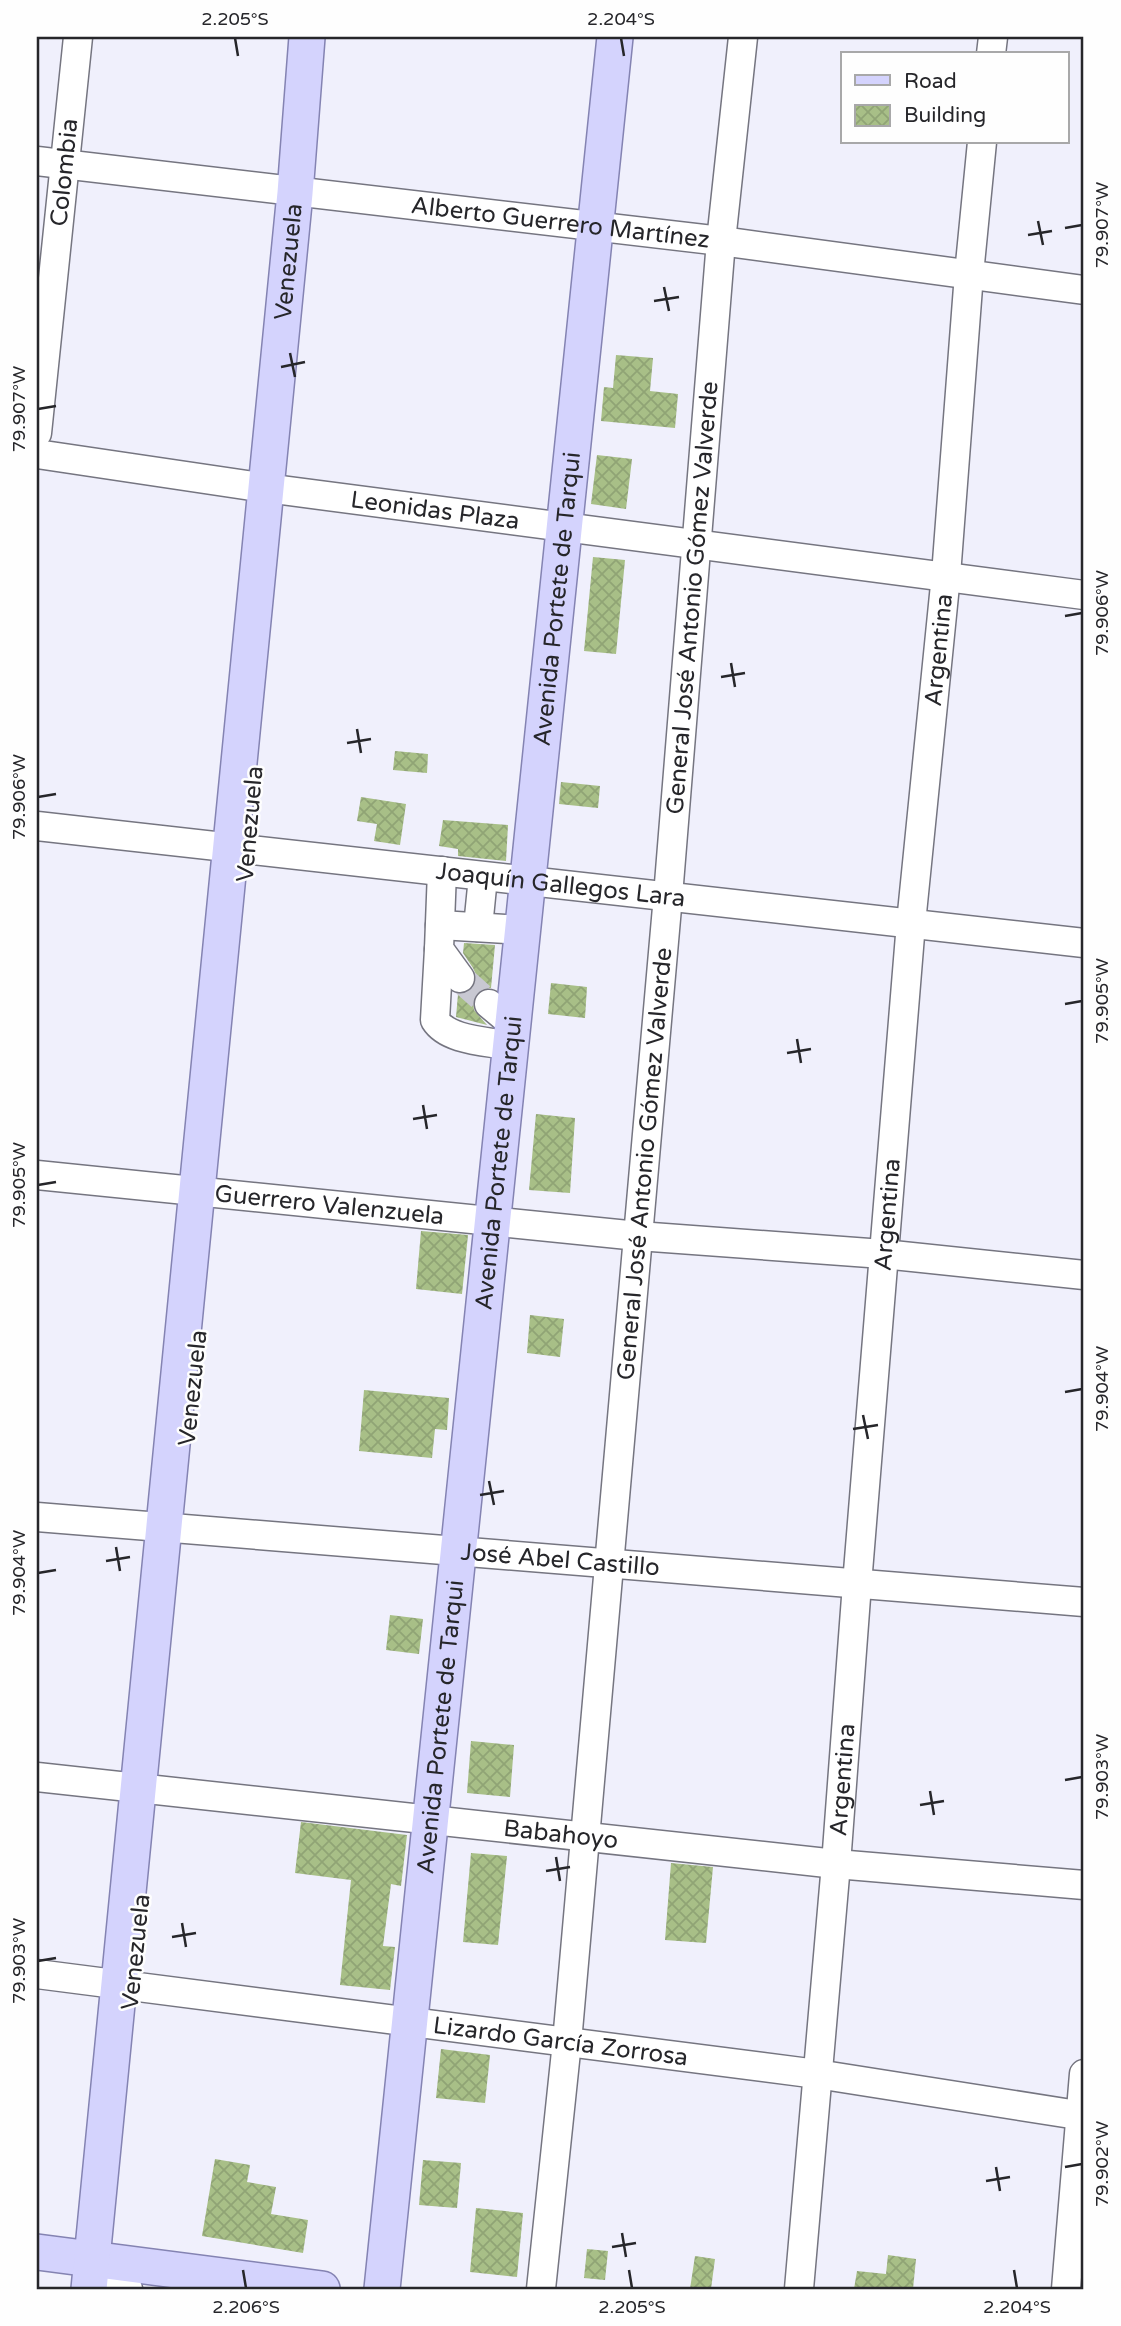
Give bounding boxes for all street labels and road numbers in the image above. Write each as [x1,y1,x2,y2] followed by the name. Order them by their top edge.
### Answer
[44,117,84,228] street label: Colombia
[410,190,711,254] street label: Alberto Guerrero Martínez
[268,202,308,321] street label: Venezuela
[660,380,724,815] street label: General José Antonio Gómez Valverde
[527,451,586,748] street label: Avenida Portete de Tarqui
[349,485,521,536] street label: Leonidas Plaza
[918,592,959,708] street label: Argentina
[230,765,270,883] street label: Venezuela
[435,856,687,913] street label: Joaquín Gallegos Lara
[611,946,678,1381] street label: General José Antonio Gómez Valverde
[469,1015,528,1311] street label: Avenida Portete de Tarqui
[868,1157,906,1272] street label: Argentina
[213,1179,446,1231] street label: Guerrero Valenzuela
[172,1328,214,1448] street label: Venezuela
[460,1537,661,1582] street label: José Abel Castillo
[411,1579,470,1875] street label: Avenida Portete de Tarqui
[824,1722,861,1837] street label: Argentina
[502,1813,620,1855] street label: Babahoyo
[115,1892,157,2012] street label: Venezuela
[432,2010,690,2072] street label: Lizardo García Zorrosa

